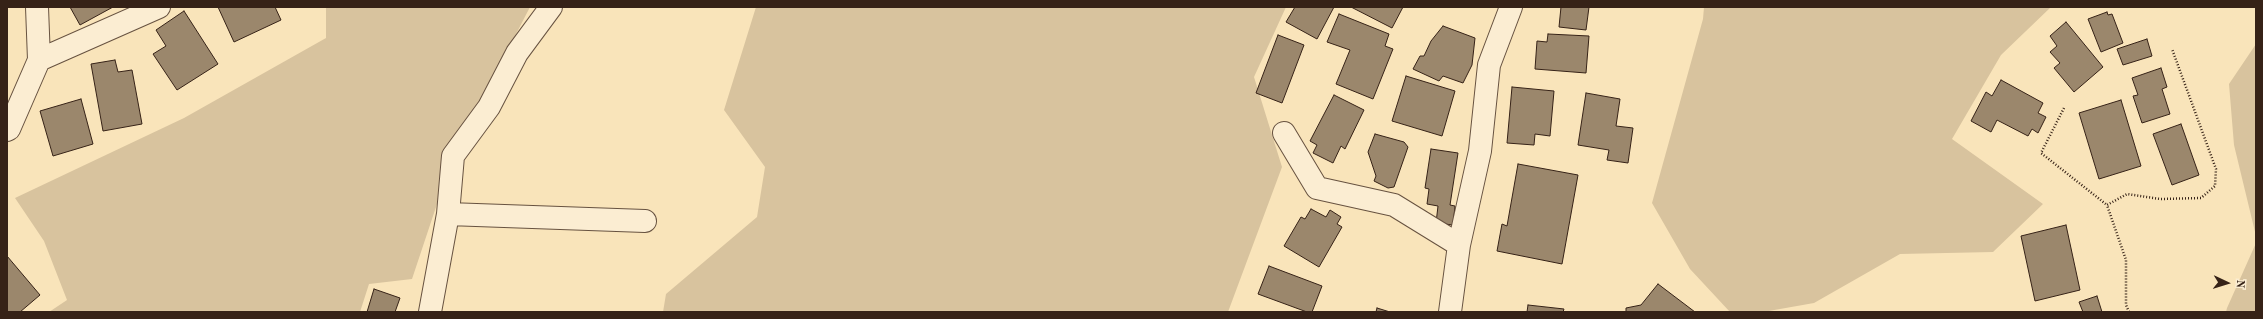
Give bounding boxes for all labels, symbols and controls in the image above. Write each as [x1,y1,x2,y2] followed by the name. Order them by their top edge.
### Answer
[2207,263,2247,303] north arrow
[2234,279,2245,288] text: N

